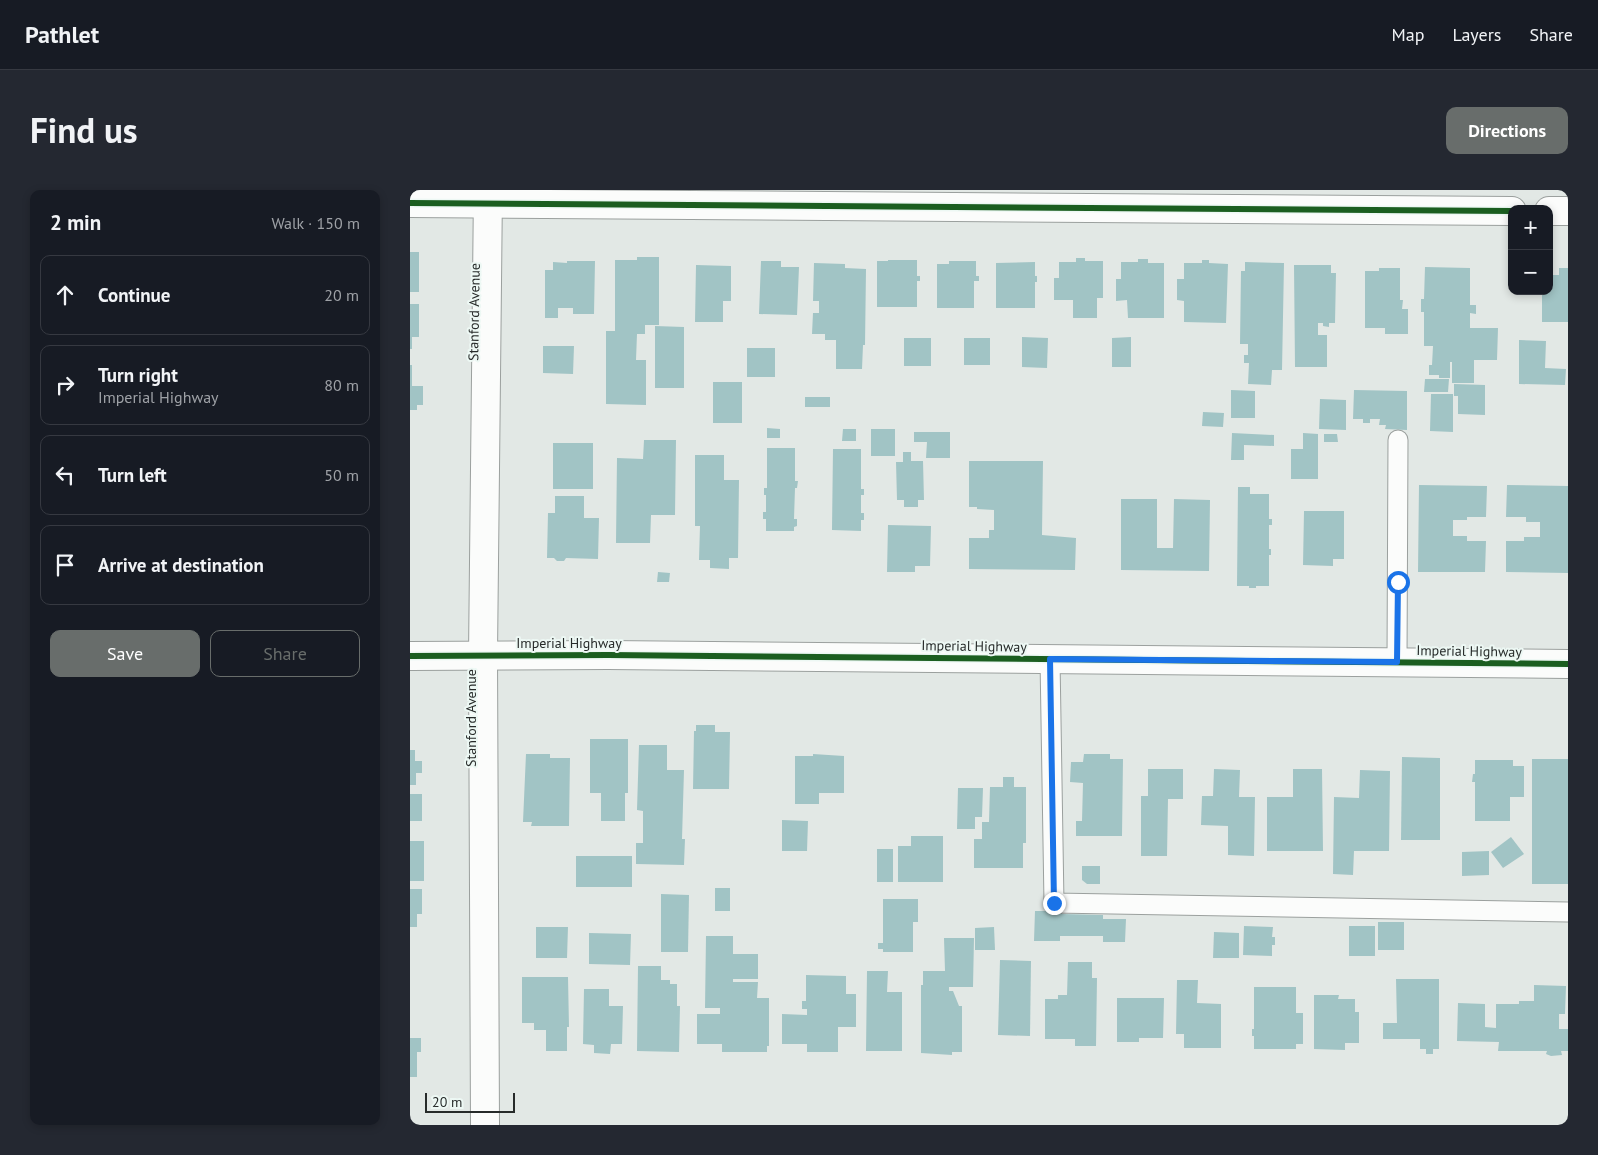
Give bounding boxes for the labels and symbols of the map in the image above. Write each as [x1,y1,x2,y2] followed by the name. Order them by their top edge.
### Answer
[464,263,484,361] street label: Stanford Avenue
[1387,571,1410,594] route start
[516,634,622,652] street label: Imperial Highway
[921,636,1027,656] street label: Imperial Highway
[1416,641,1522,661] street label: Imperial Highway
[462,669,480,767] street label: Stanford Avenue
[1043,892,1066,915] route end
[425,1090,515,1113] scale bar

